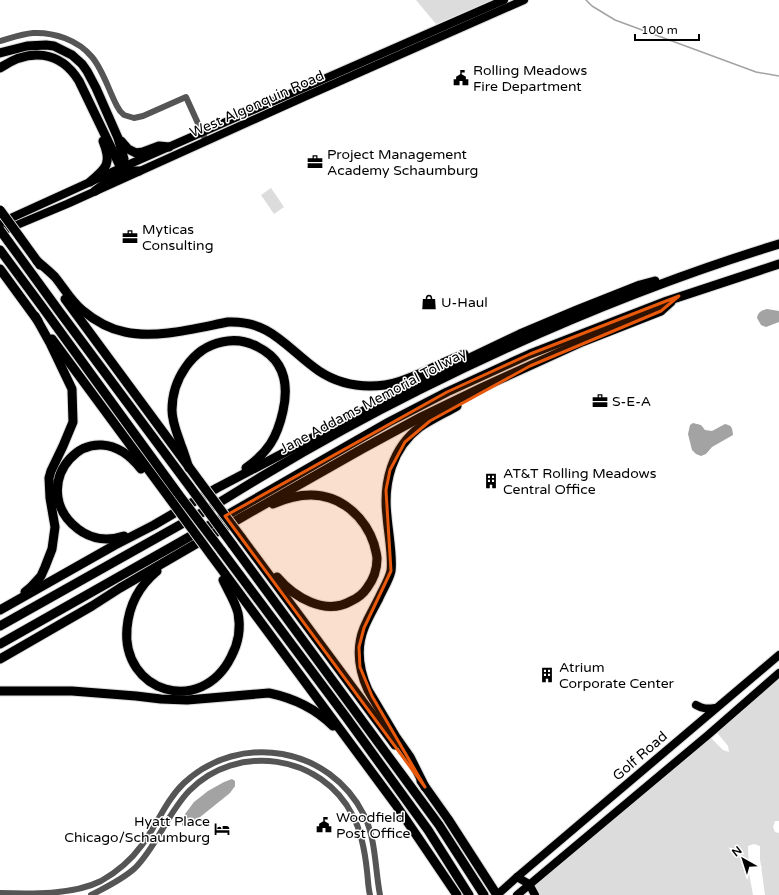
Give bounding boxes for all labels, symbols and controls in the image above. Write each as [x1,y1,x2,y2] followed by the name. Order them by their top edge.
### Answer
[635,16,699,42] scale bar
[641,23,678,37] text: 100 m
[473,62,587,95] place label: Rolling Meadows Fire Department
[187,67,327,141] street label: West Algonquin Road
[452,69,470,87] public building icon: Rolling Meadows Fire Department
[327,146,478,179] place label: Project Management Academy Schaumburg
[306,153,324,171] office icon: Project Management Academy Schaumburg
[142,221,213,254] place label: Myticas Consulting
[121,228,139,246] office icon: Myticas Consulting
[420,293,438,311] shop icon: U-Haul
[441,294,488,311] place label: U-Haul
[277,344,470,458] street label: Jane Addams Memorial Tollway
[591,392,609,410] office icon: S-E-A
[612,393,651,410] place label: S-E-A
[503,465,657,498] place label: AT&T Rolling Meadows Central Office
[482,472,500,490] building icon: AT&T Rolling Meadows Central Office
[559,659,675,692] place label: Atrium Corporate Center
[538,666,556,684] building icon: Atrium Corporate Center
[609,728,671,784] street label: Golf Road
[336,809,411,842] place label: Woodfield Post Office
[64,813,210,846] place label: Hyatt Place Chicago/Schaumburg
[315,816,333,834] public building icon: Woodfield Post Office
[213,820,231,838] hotel icon: Hyatt Place Chicago/Schaumburg
[723,839,763,879] north arrow
[729,844,745,859] text: N

